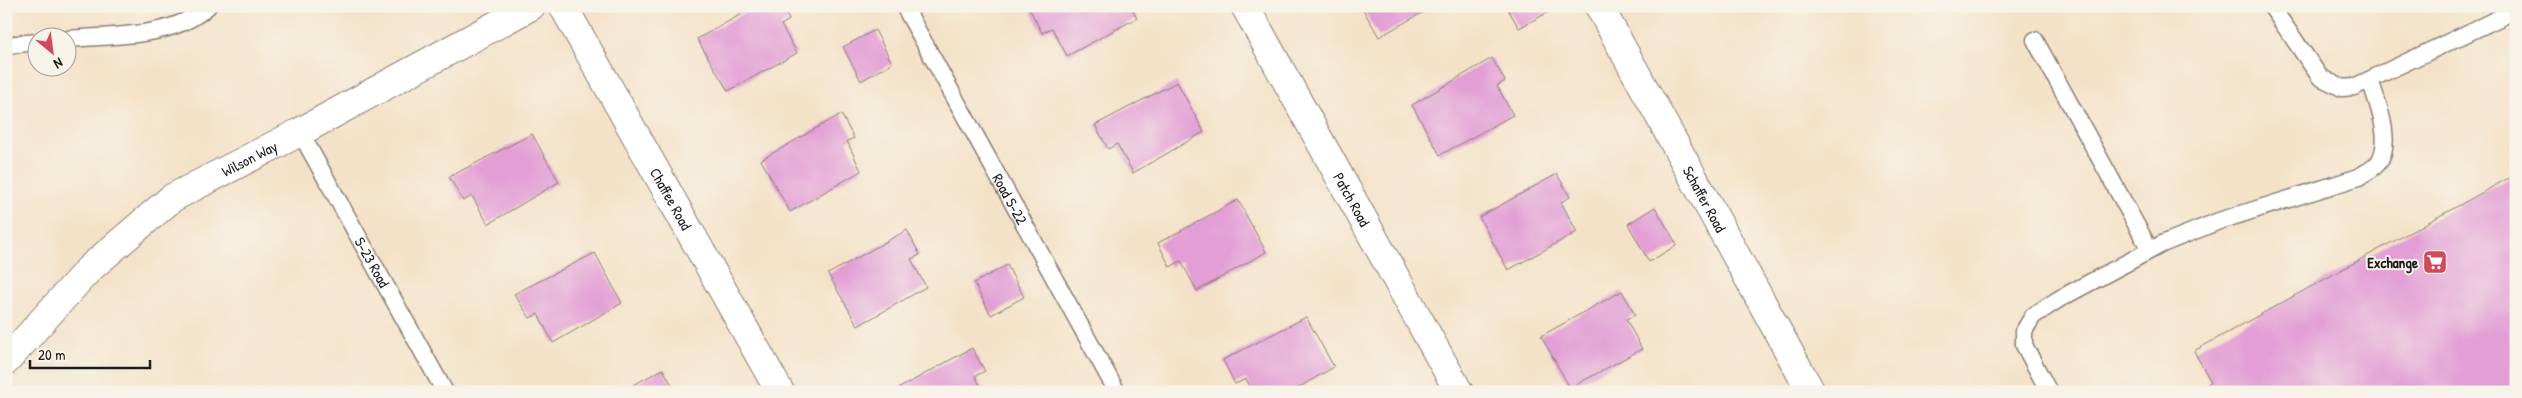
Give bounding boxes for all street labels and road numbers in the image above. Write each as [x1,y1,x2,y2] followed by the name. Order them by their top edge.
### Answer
[218,135,281,181] street label: Wilson Way
[1678,162,1732,236] street label: Schaffer Road
[645,164,697,234] street label: Chaffee Road
[988,169,1033,228] street label: Road S-22
[1329,169,1376,230] street label: Patch Road
[350,233,395,291] street label: S-23 Road

